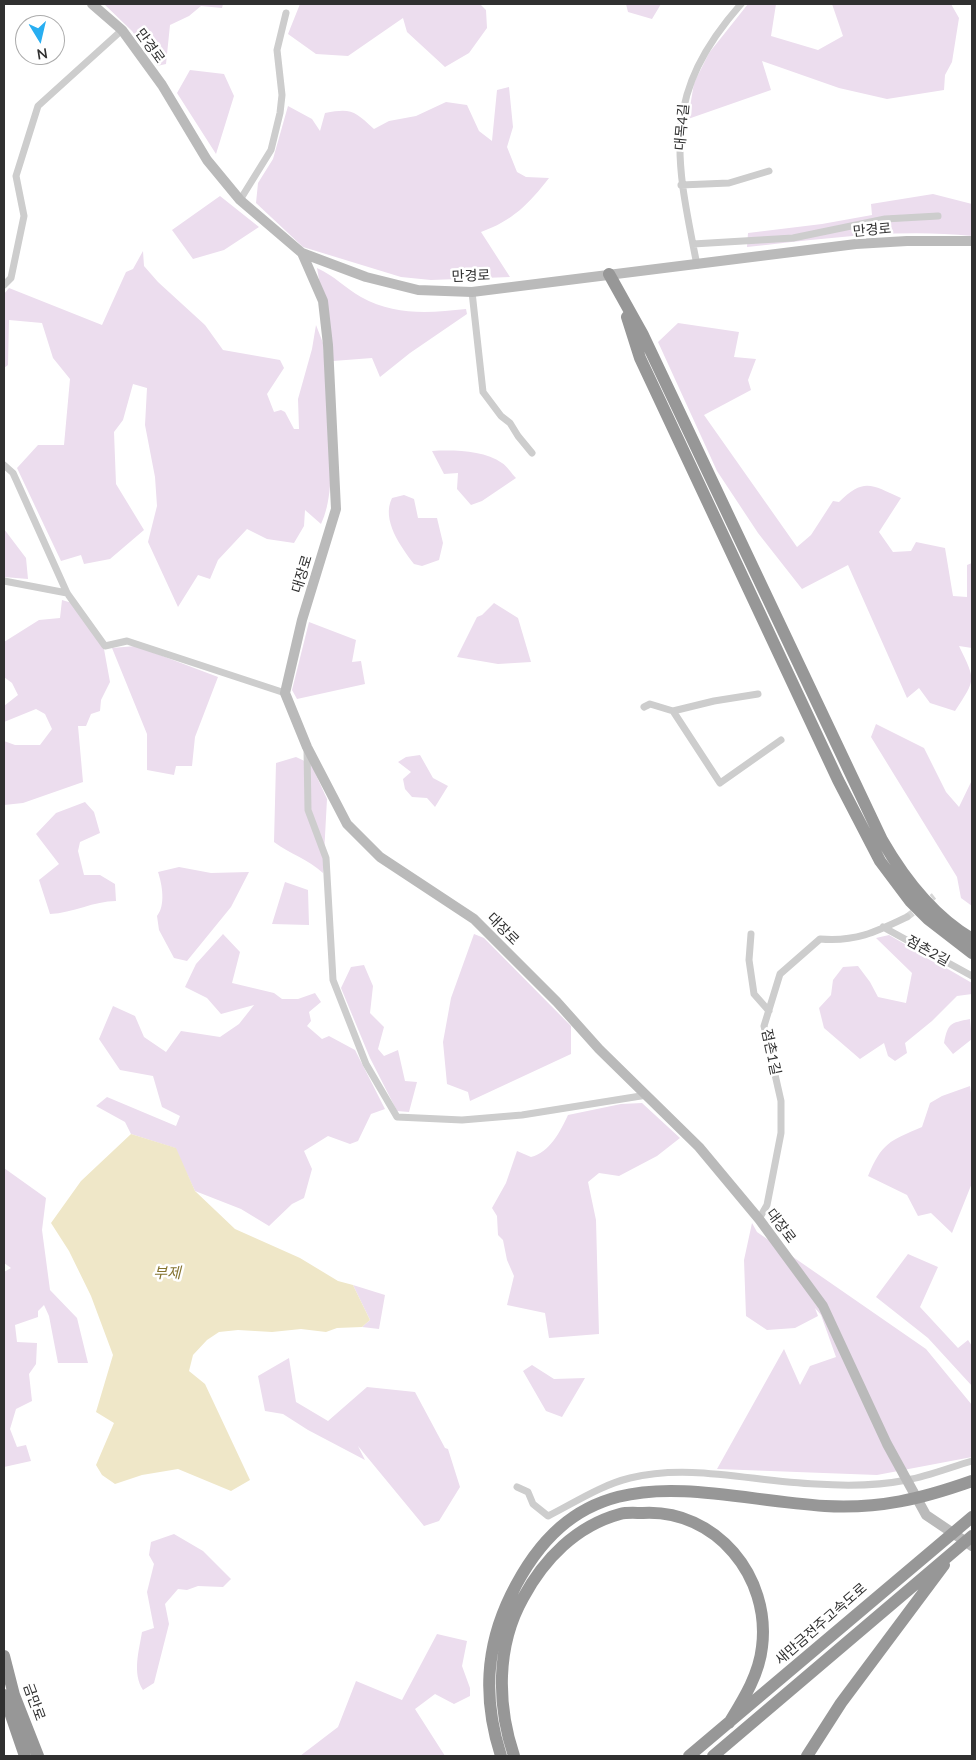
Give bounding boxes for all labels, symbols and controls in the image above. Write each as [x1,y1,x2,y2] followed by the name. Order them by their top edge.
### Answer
[15,15,65,65] north arrow
[132,25,168,67] street label: 만경로
[36,45,49,64] text: N
[672,103,692,151] street label: 대목4길
[852,220,892,240] street label: 만경로
[451,267,491,285] street label: 만경로
[288,553,316,595] street label: 대장로
[483,909,523,949] street label: 대장로
[903,932,953,970] street label: 점촌2길
[758,1027,784,1077] street label: 점촌1길
[763,1206,799,1246] street label: 대장로
[153,1264,181,1282] water label: 부제
[772,1580,870,1668] street label: 새만금전주고속도로
[19,1681,49,1723] street label: 금만로

